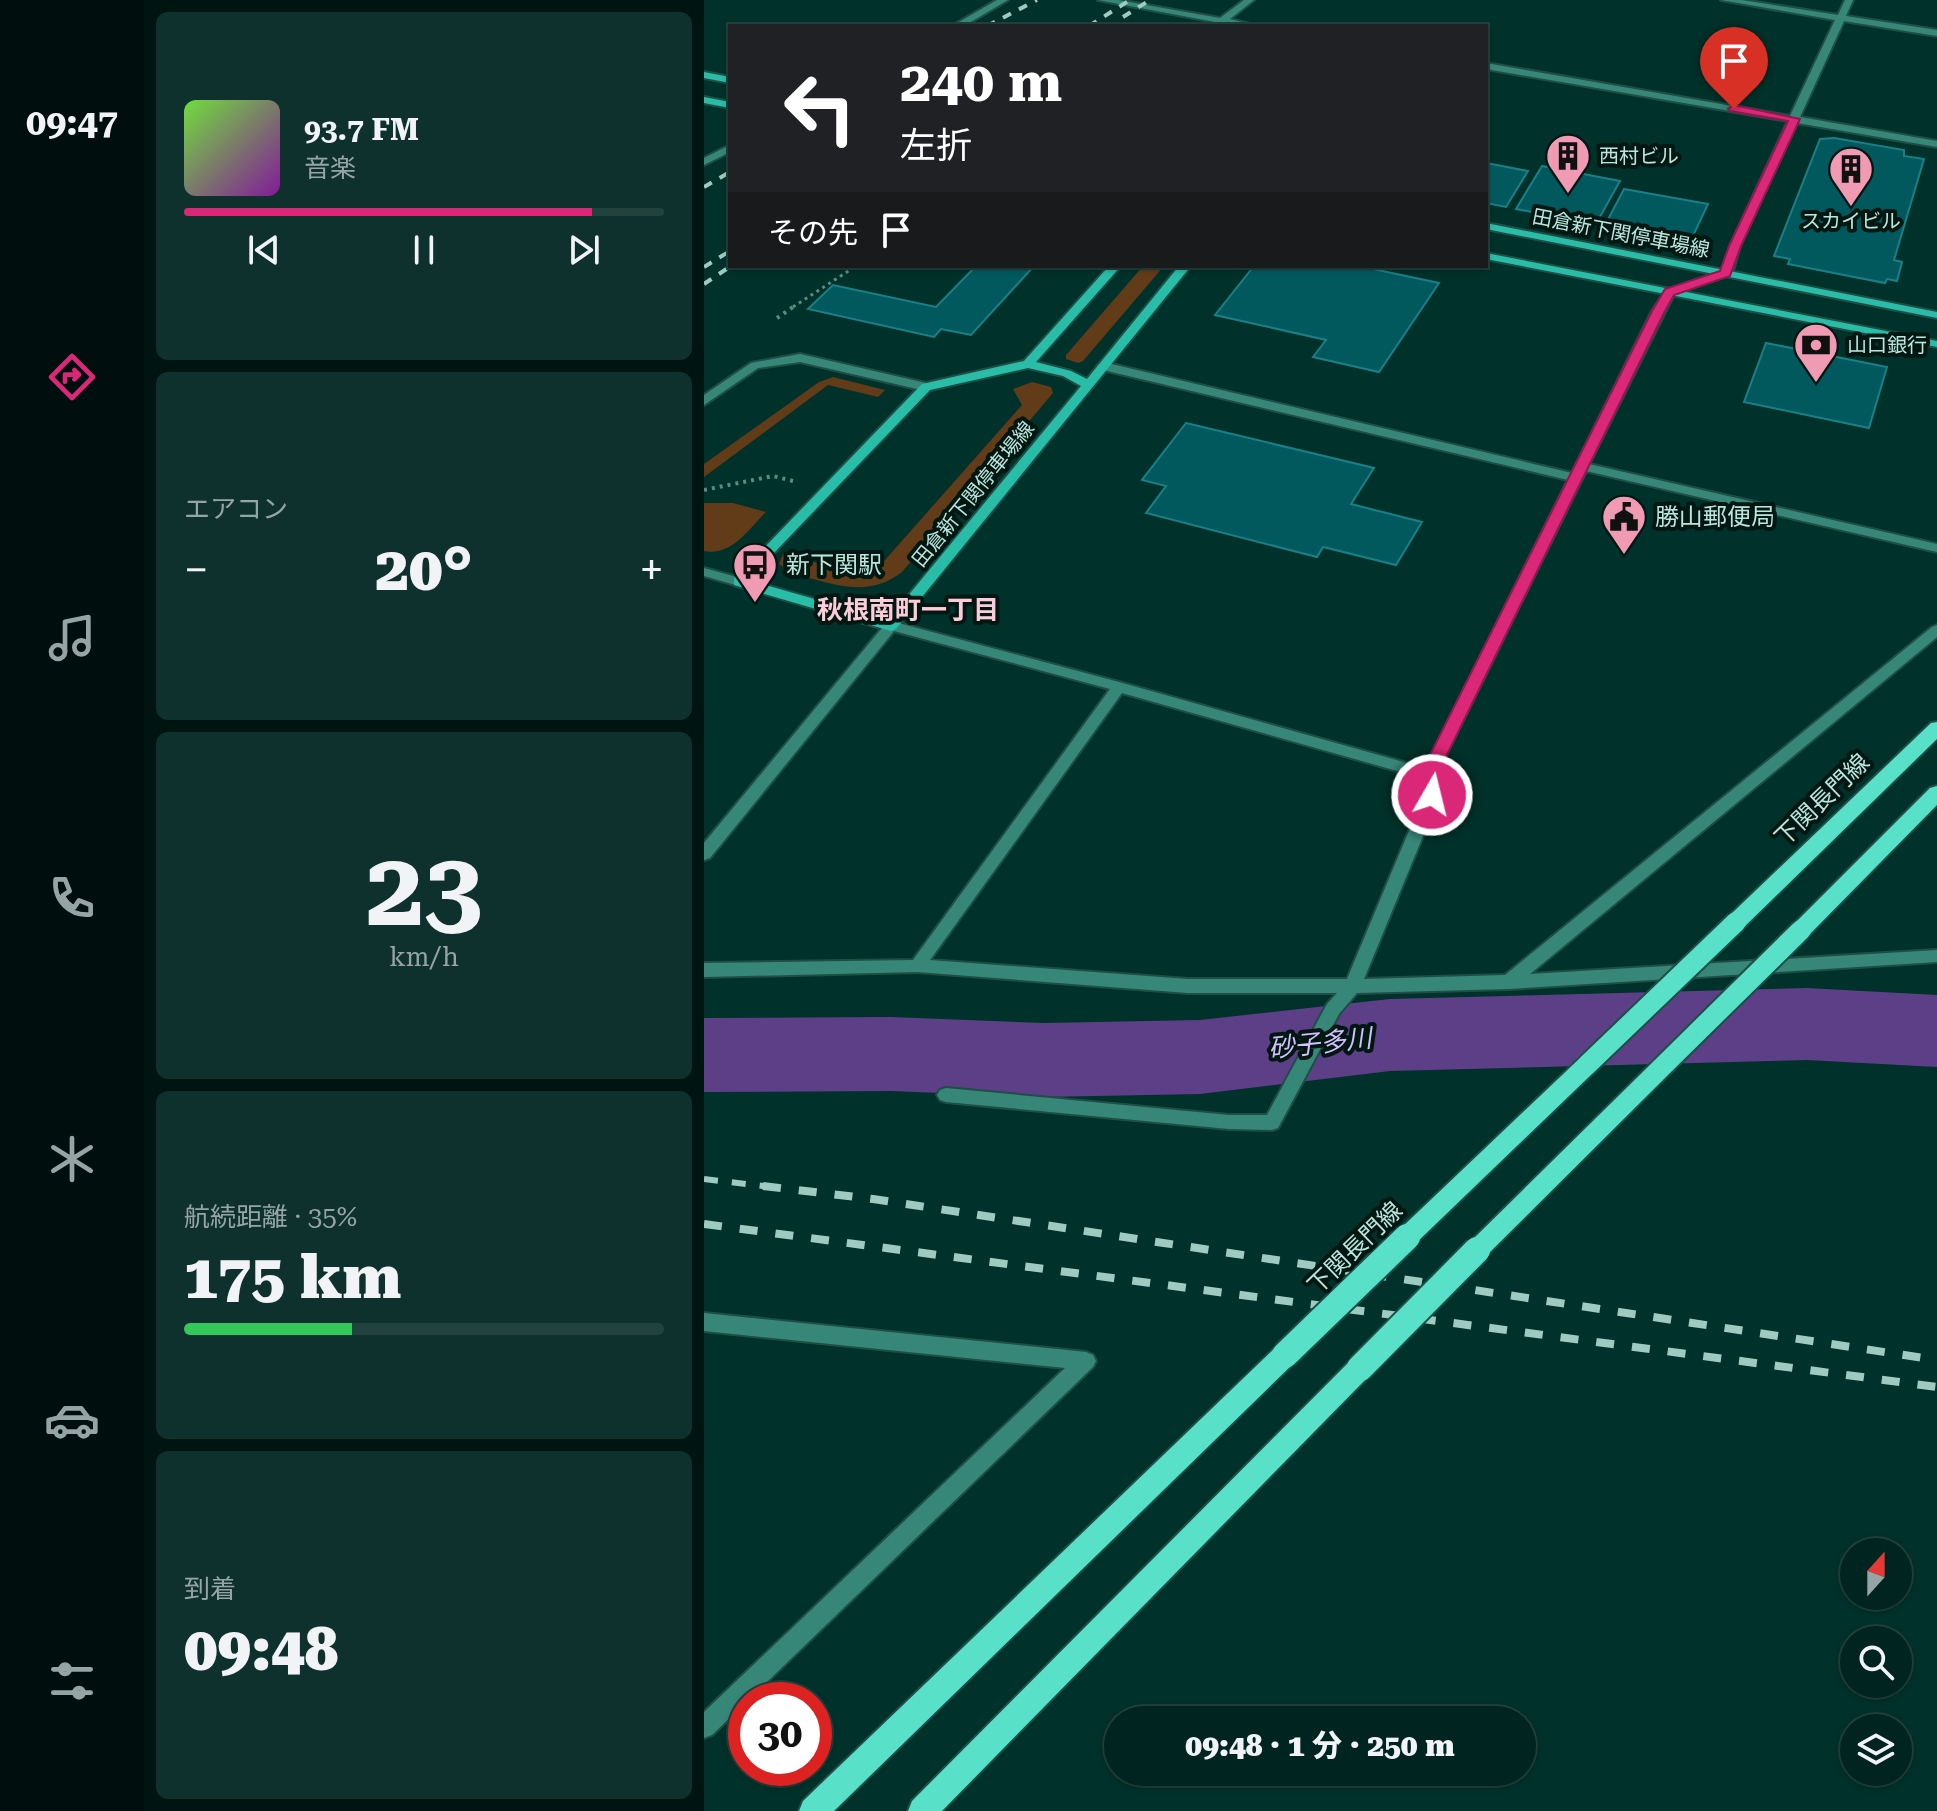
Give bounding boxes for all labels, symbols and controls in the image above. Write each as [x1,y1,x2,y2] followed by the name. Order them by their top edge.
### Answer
[1700,27,1768,109] pin
[1712,39,1756,83] icon: arrive
[900,49,1062,115] text: 240 m
[768,56,872,160] icon: left
[26,102,118,144] text: 09:47
[304,112,419,147] text: 93.7 FM
[900,125,972,167] text: 左折
[1544,132,1592,195] building icon: 西村ビル
[1599,144,1679,168] place label: 西村ビル
[1827,145,1875,208] building icon: スカイビル
[304,153,356,183] text: 音楽
[1530,204,1712,262] street label: 田倉新下関停車場線
[874,208,918,252] icon: arrive
[1801,209,1901,233] place label: スカイビル
[768,215,858,250] text: その先
[242,228,286,272] icon: previous
[402,228,446,272] icon: pause
[562,228,606,272] icon: next
[1792,321,1840,384] bank icon: 山口銀行
[1847,333,1927,357] place label: 山口銀行
[44,349,100,405] icon: directions
[907,417,1039,571] street label: 田倉新下関停車場線
[1600,493,1648,556] public building icon: 勝山郵便局
[184,494,288,524] text: エアコン
[1655,503,1775,531] place label: 勝山郵便局
[375,534,473,605] text: 20°
[731,541,779,604] bus stop icon: 新下関駅
[184,544,209,596] text: −
[639,544,664,596] text: +
[786,551,882,579] place label: 新下関駅
[817,595,999,625] district label: 秋根南町一丁目
[44,610,100,666] icon: music
[1769,748,1875,852] street label: 下関長門線
[1390,753,1474,837] position arrow
[366,829,482,950] text: 23
[44,870,100,926] icon: phone
[389,942,459,972] text: km/h
[1267,1022,1376,1063] water label: 砂子多川
[44,1131,100,1187] icon: climate
[1302,1196,1408,1300] street label: 下関長門線
[184,1202,357,1232] text: 航続距離 · 35%
[184,1242,401,1313] text: 175 km
[44,1392,100,1448] icon: car
[1840,1538,1912,1610] north arrow
[1840,1538,1912,1786] map controls
[184,1574,236,1604] text: 到着
[184,1614,338,1685] text: 09:48
[1840,1626,1912,1698] button: search
[44,1653,100,1709] icon: filters
[728,1682,832,1786] speed limit sign: 30
[1840,1714,1912,1786] button: layers
[1185,1728,1455,1763] text: 09:48 · 1 分 · 250 m

